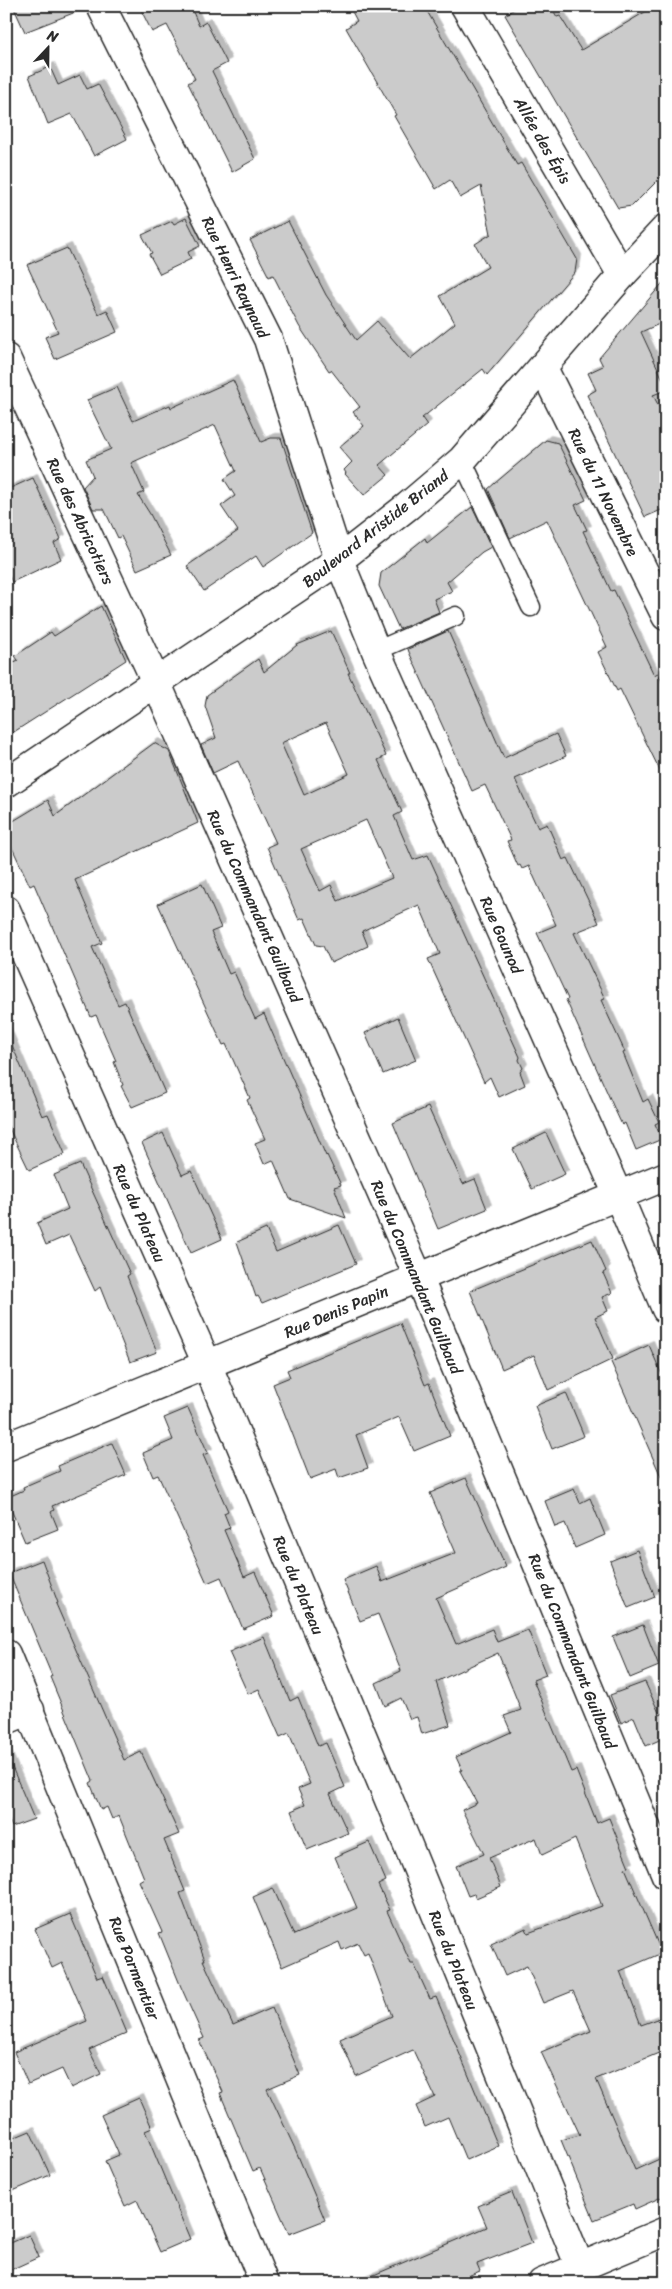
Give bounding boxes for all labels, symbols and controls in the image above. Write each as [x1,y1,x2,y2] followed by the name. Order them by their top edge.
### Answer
[22,22,72,72] north arrow
[43,23,62,50] text: N
[505,90,580,190] street label: Allée des Épis
[193,211,278,345] street label: Rue Henri Raynaud
[560,423,647,562] street label: Rue du 11 Novembre
[38,453,123,590] street label: Rue des Abricotiers
[295,461,456,595] street label: Boulevard Aristide Briand
[199,805,311,1009] street label: Rue du Commandant Guilbaud
[472,892,532,980] street label: Rue Gounod
[105,1159,174,1268] street label: Rue du Plateau
[362,1176,471,1380] street label: Rue du Commandant Guilbaud
[279,1276,393,1347] street label: Rue Denis Papin
[265,1531,333,1640] street label: Rue du Plateau
[520,1549,626,1755] street label: Rue du Commandant Guilbaud
[420,1906,487,2015] street label: Rue du Plateau
[101,1912,169,2026] street label: Rue Parmentier

